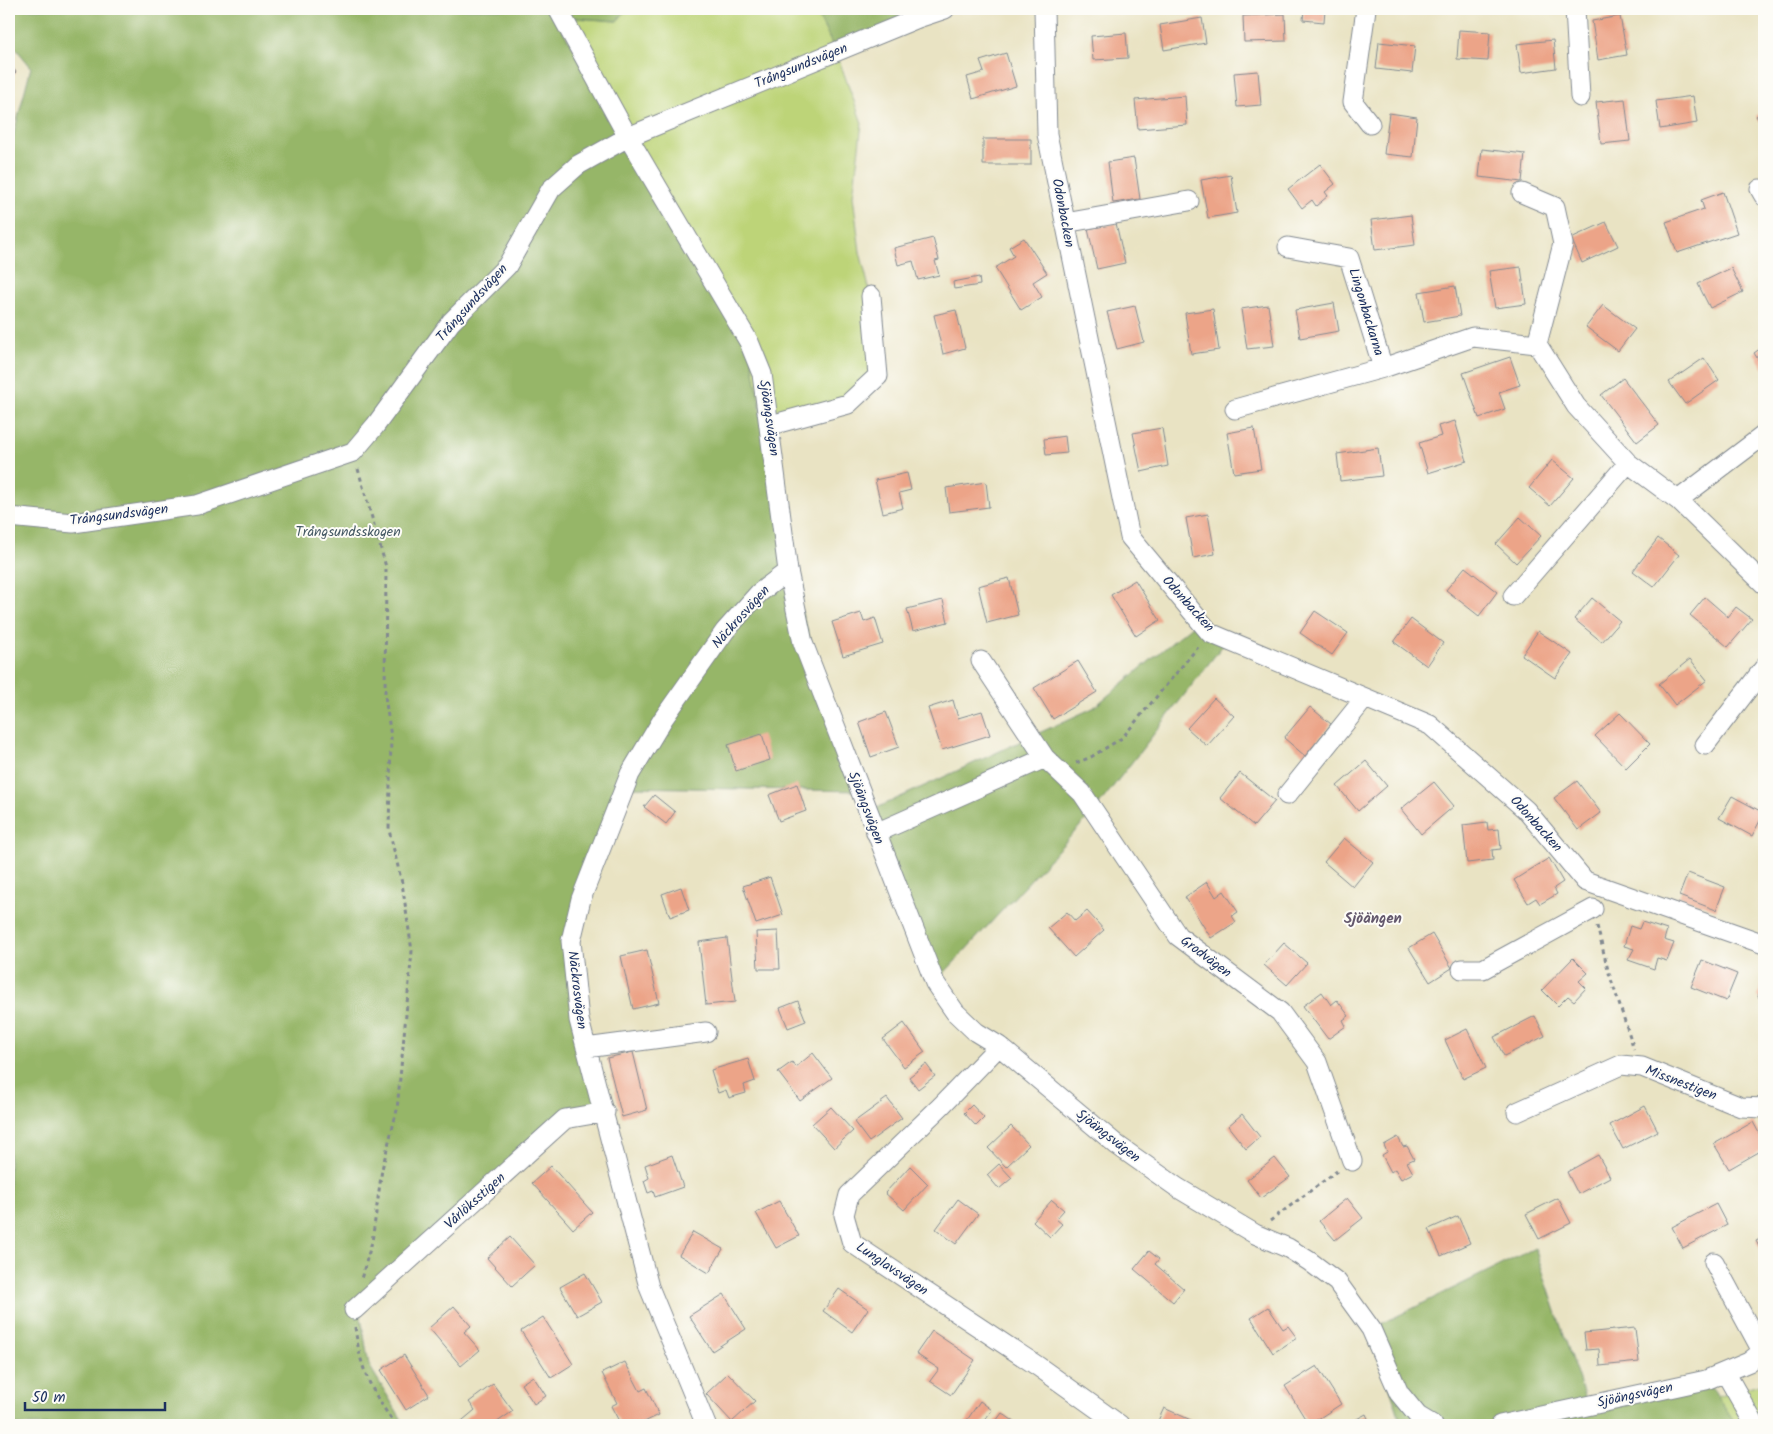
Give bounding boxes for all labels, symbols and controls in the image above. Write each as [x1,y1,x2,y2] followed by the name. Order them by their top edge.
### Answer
[751,37,851,95] street label: Trångsundsvägen
[1046,177,1080,249] street label: Odonbacken
[431,259,513,347] street label: Trångsundsvägen
[1342,265,1390,359] street label: Lingonbackarna
[753,378,785,458] street label: Sjöängsvägen
[69,498,169,532] street label: Trångsundsvägen
[295,521,401,543] park label: Trångsundsskogen
[1156,571,1220,637] street label: Odonbacken
[706,580,776,654] street label: Näckrosvägen
[842,768,890,848] street label: Sjöängsvägen
[1504,791,1568,857] street label: Odonbacken
[1344,907,1402,931] district label: Sjöängen
[1176,930,1236,984] street label: Grodvägen
[561,950,593,1030] street label: Näckrosvägen
[1642,1059,1720,1107] street label: Missnestigen
[1071,1104,1145,1168] street label: Sjöängsvägen
[439,1167,511,1235] street label: Vårlöksstigen
[851,1237,933,1301] street label: Lunglavsvägen
[1595,1376,1675,1414] street label: Sjöängsvägen
[25,1379,165,1411] scale bar
[32,1386,66,1410] text: 50 m

